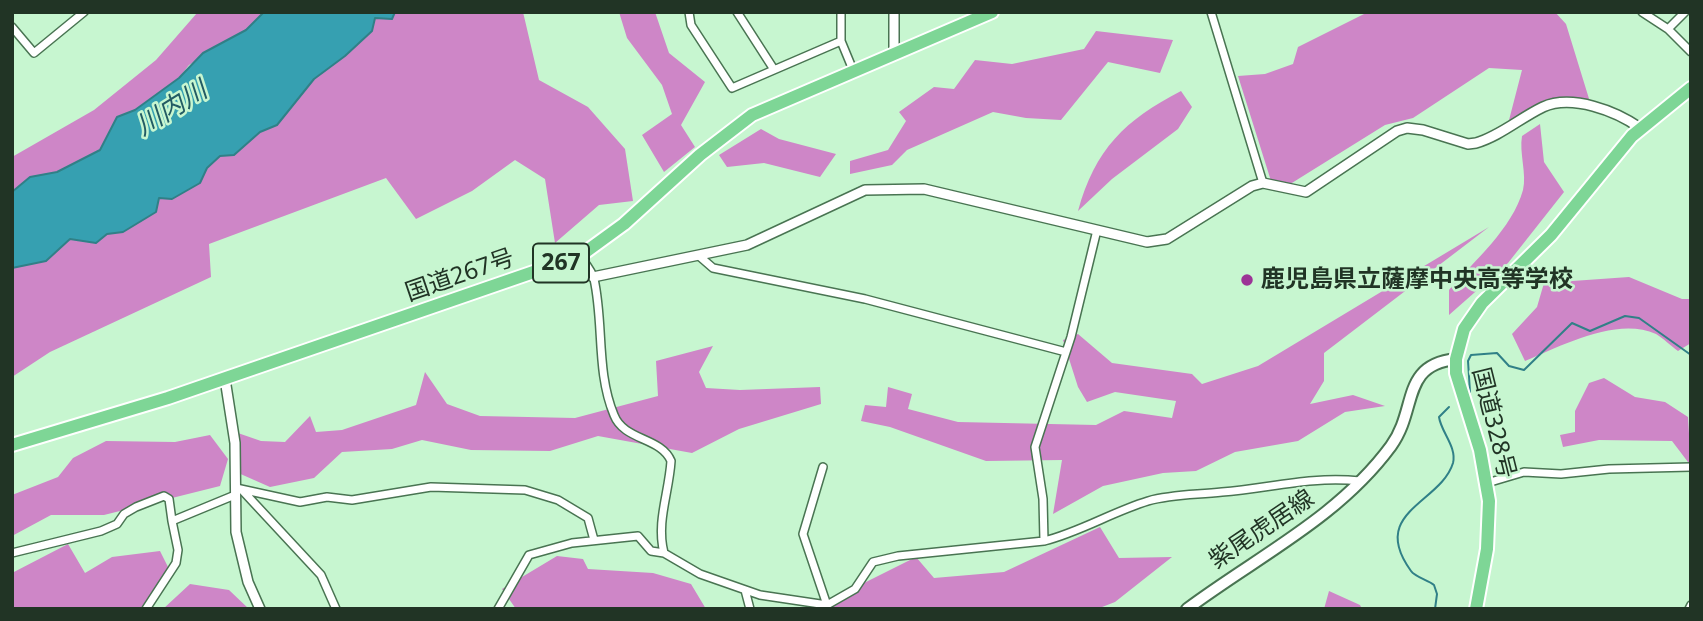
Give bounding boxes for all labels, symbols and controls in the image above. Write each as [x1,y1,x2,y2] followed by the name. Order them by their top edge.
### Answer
[131,75,213,143] water label: 川内川
[402,244,518,308] street label: 国道267号
[533,244,589,282] road number: 267
[1261,266,1573,294] place label: 鹿児島県立薩摩中央高等学校
[1239,272,1255,288] marker: 鹿児島県立薩摩中央高等学校
[1465,365,1521,481] street label: 国道328号
[1204,485,1320,575] street label: 紫尾虎居線

